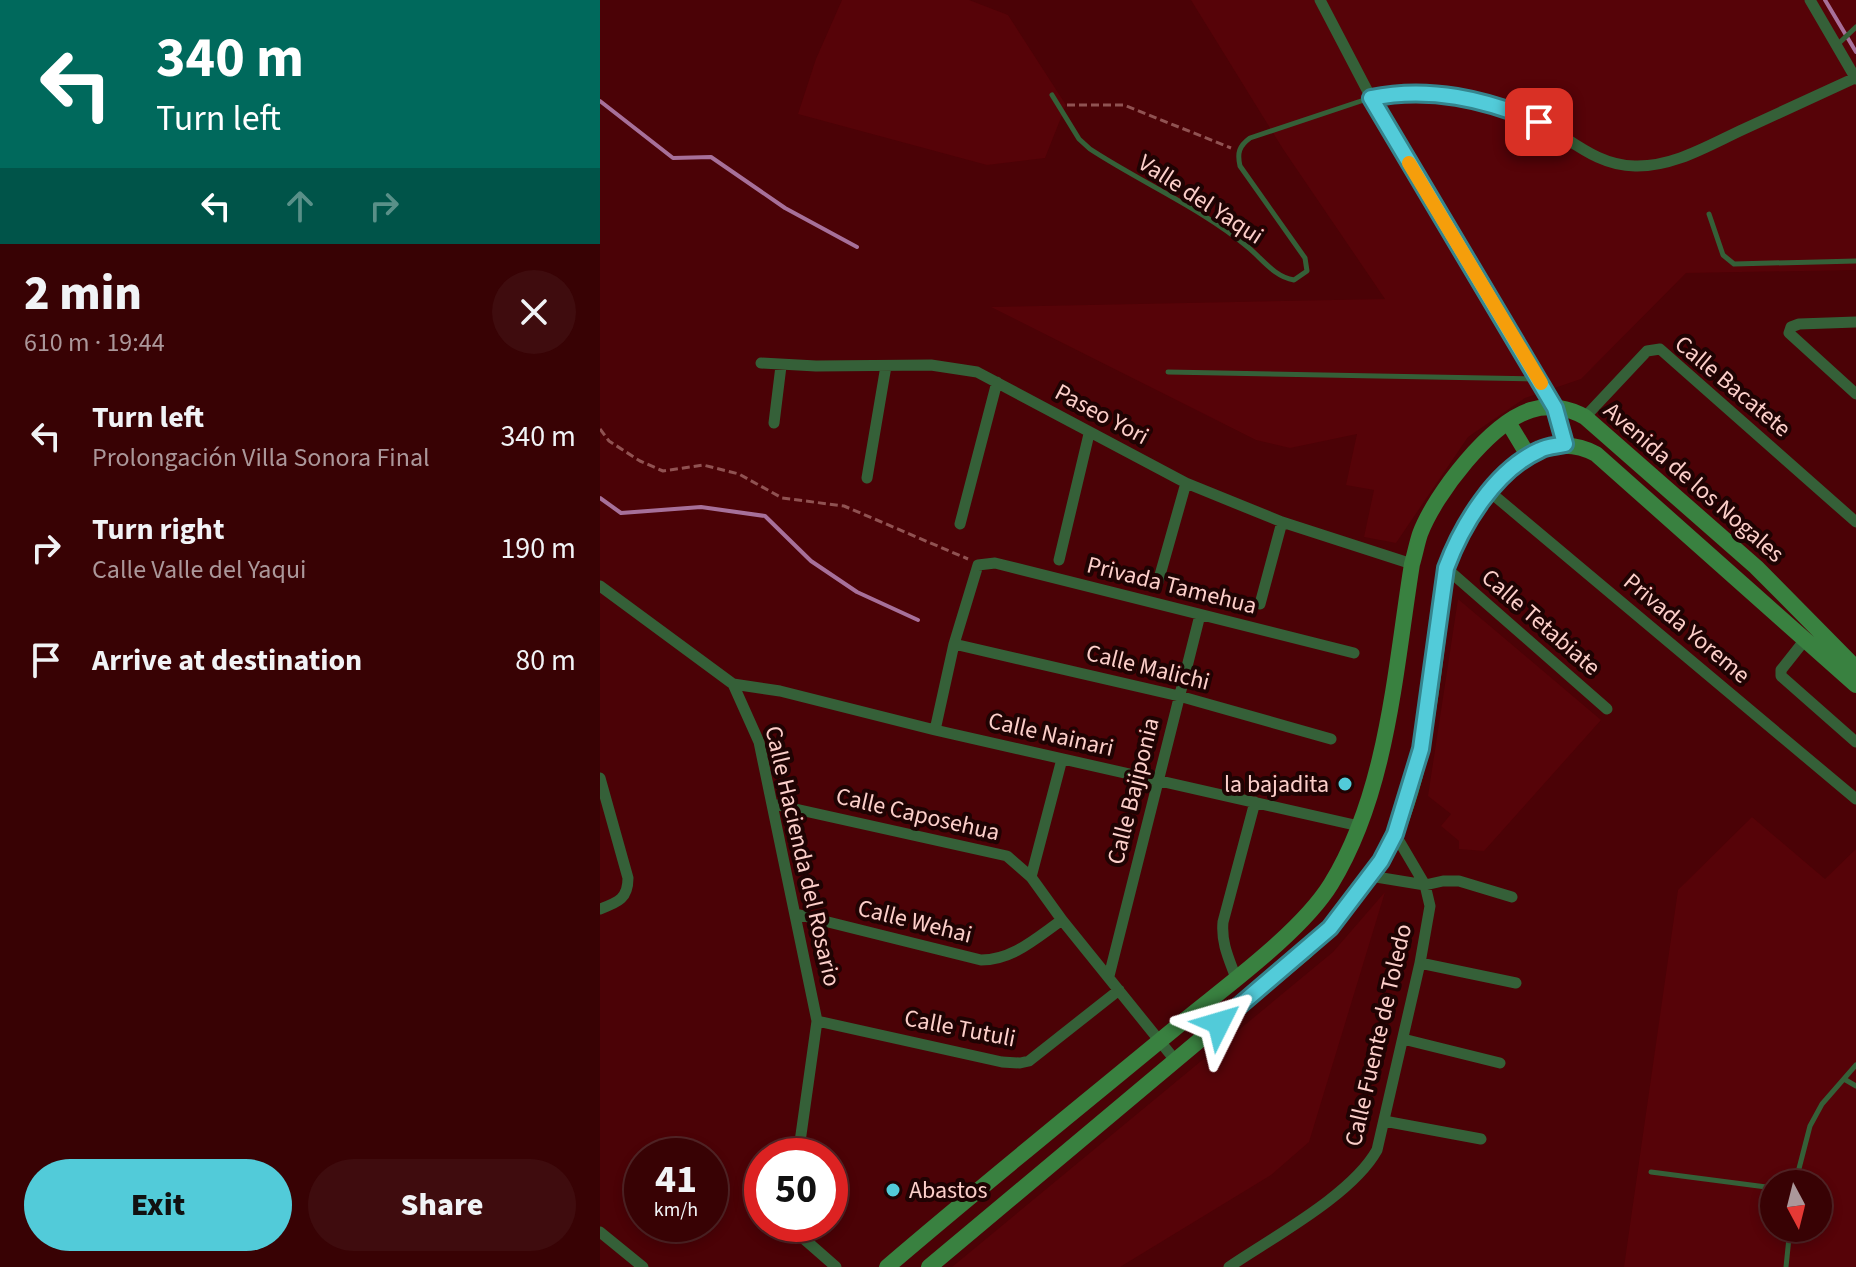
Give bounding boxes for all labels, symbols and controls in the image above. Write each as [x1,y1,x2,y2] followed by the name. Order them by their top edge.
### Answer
[156,19,304,98] text: 340 m
[24,32,128,136] icon: left
[1505,88,1573,156] pin
[156,93,281,144] text: Turn left
[1517,100,1561,144] icon: arrive
[1131,146,1270,253] street label: Valle del Yaqui
[194,184,238,228] icon: left
[278,184,322,228] icon: ahead
[362,184,406,228] icon: right
[24,260,142,328] text: 2 min
[492,270,576,354] button: close
[24,324,165,361] text: 610 m · 19:44
[1667,327,1799,446] street label: Calle Bacatete
[1048,375,1155,454] street label: Paseo Yori
[1596,394,1792,571] street label: Avenida de los Nogales
[92,396,204,439] text: Turn left
[24,414,68,458] icon: left
[500,415,576,458] text: 340 m
[92,439,430,476] text: Prolongación Villa Sonora Final
[92,508,224,551] text: Turn right
[24,526,68,570] icon: right
[500,527,576,570] text: 190 m
[1083,547,1261,624] street label: Privada Tamehua
[92,551,306,588] text: Calle Valle del Yaqui
[1473,561,1608,684] street label: Calle Tetabiate
[1616,565,1758,692] street label: Privada Yoreme
[1082,635,1213,700] street label: Calle Malichi
[24,638,68,682] icon: arrive
[92,639,362,682] text: Arrive at destination
[515,639,576,682] text: 80 m
[985,703,1117,766] street label: Calle Nainari
[1098,714,1169,868] street label: Calle Bajiponia
[755,722,850,990] street label: Calle Hacienda del Rosario
[1224,767,1329,802] place label: la bajadita
[1336,775,1354,793] marker: la bajadita
[833,779,1003,850] street label: Calle Caposehua
[854,890,976,953] street label: Calle Wehai
[1336,920,1421,1150] street label: Calle Fuente de Toledo
[1177,981,1261,1065] position arrow
[901,1001,1019,1056] street label: Calle Tutuli
[744,1138,848,1242] speed limit sign: 50
[655,1151,697,1208] text: 41
[24,1159,292,1251] button: Exit
[308,1159,576,1251] button: Share
[1760,1170,1832,1242] north arrow
[1760,1170,1832,1242] map controls
[909,1173,987,1208] place label: Abastos
[884,1181,902,1199] marker: Abastos
[654,1196,698,1224] text: km/h

